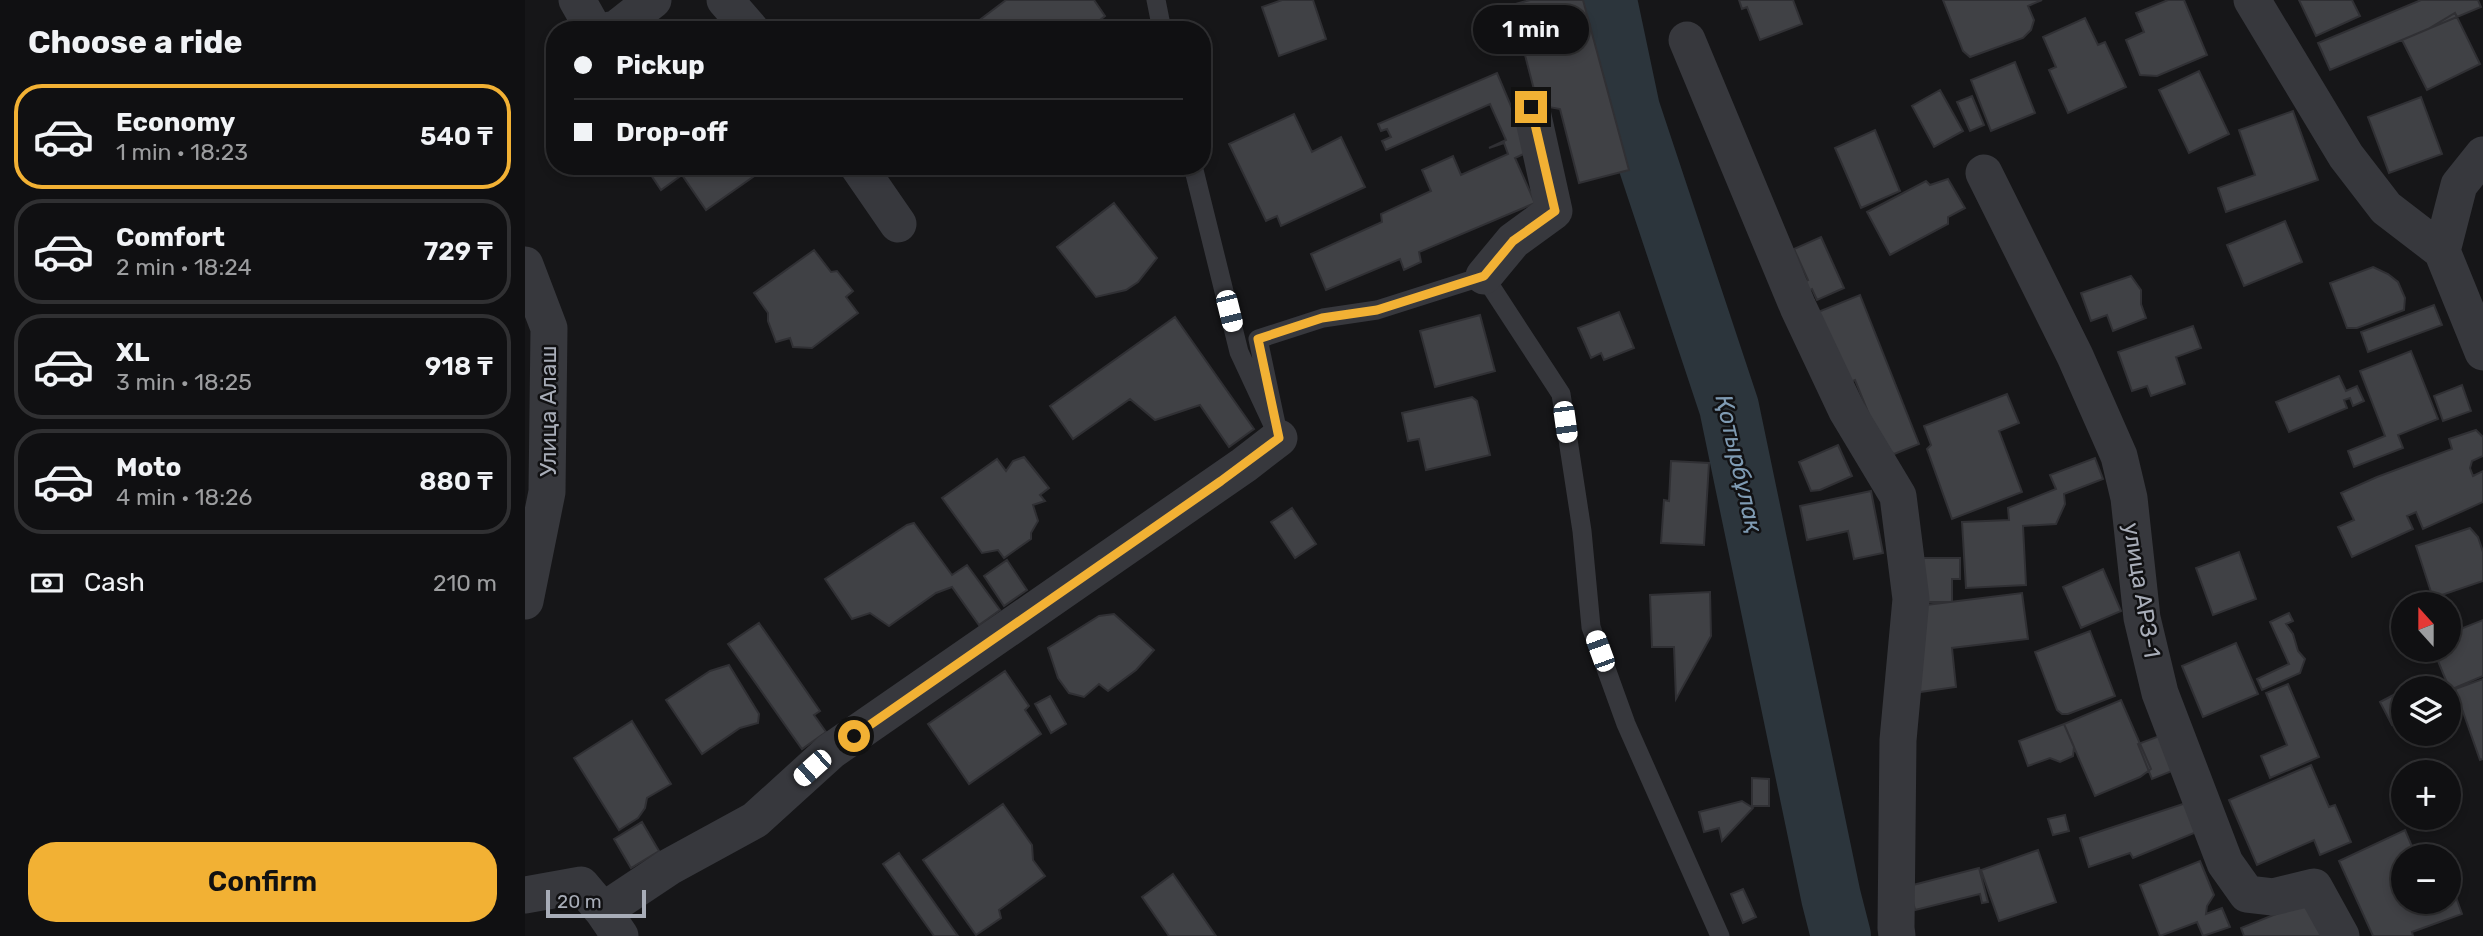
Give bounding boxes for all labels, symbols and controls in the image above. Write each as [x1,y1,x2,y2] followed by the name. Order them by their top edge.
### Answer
[1473,6,1589,55] callout: 1 min
[1502,15,1560,43] text: 1 min
[28,23,242,61] text: Choose a ride
[616,50,705,81] text: Pickup
[1515,91,1547,123] route end
[32,105,95,168] icon: car
[116,107,235,138] text: Economy
[616,117,728,148] text: Drop-off
[420,121,493,152] text: 540 ₸
[116,138,248,166] text: 1 min · 18:23
[32,220,95,283] icon: car
[116,222,225,253] text: Comfort
[424,236,493,267] text: 729 ₸
[116,253,252,281] text: 2 min · 18:24
[1214,288,1245,334] car
[32,335,95,398] icon: car
[116,337,149,368] text: XL
[534,345,562,477] street label: Улица Алаш
[425,351,493,382] text: 918 ₸
[116,368,252,396] text: 3 min · 18:25
[1709,392,1769,536] water label: Қотырбұлақ
[1552,400,1579,444] car
[32,450,95,513] icon: car
[116,452,181,483] text: Moto
[419,466,493,497] text: 880 ₸
[116,483,252,511] text: 4 min · 18:26
[2118,520,2166,660] street label: улица АРЗ-1
[28,564,66,602] icon: cash
[84,567,145,598] text: Cash
[433,569,497,597] text: 210 m
[2391,592,2461,662] north arrow
[2391,592,2461,914] map controls
[1583,628,1618,674] car
[2391,676,2461,746] button: layers
[838,720,870,752] route start
[790,746,835,790] car
[2391,760,2461,830] button: +
[28,842,497,922] button: Confirm
[2391,844,2461,914] button: −
[546,887,646,919] scale bar
[557,890,602,913] text: 20 m

